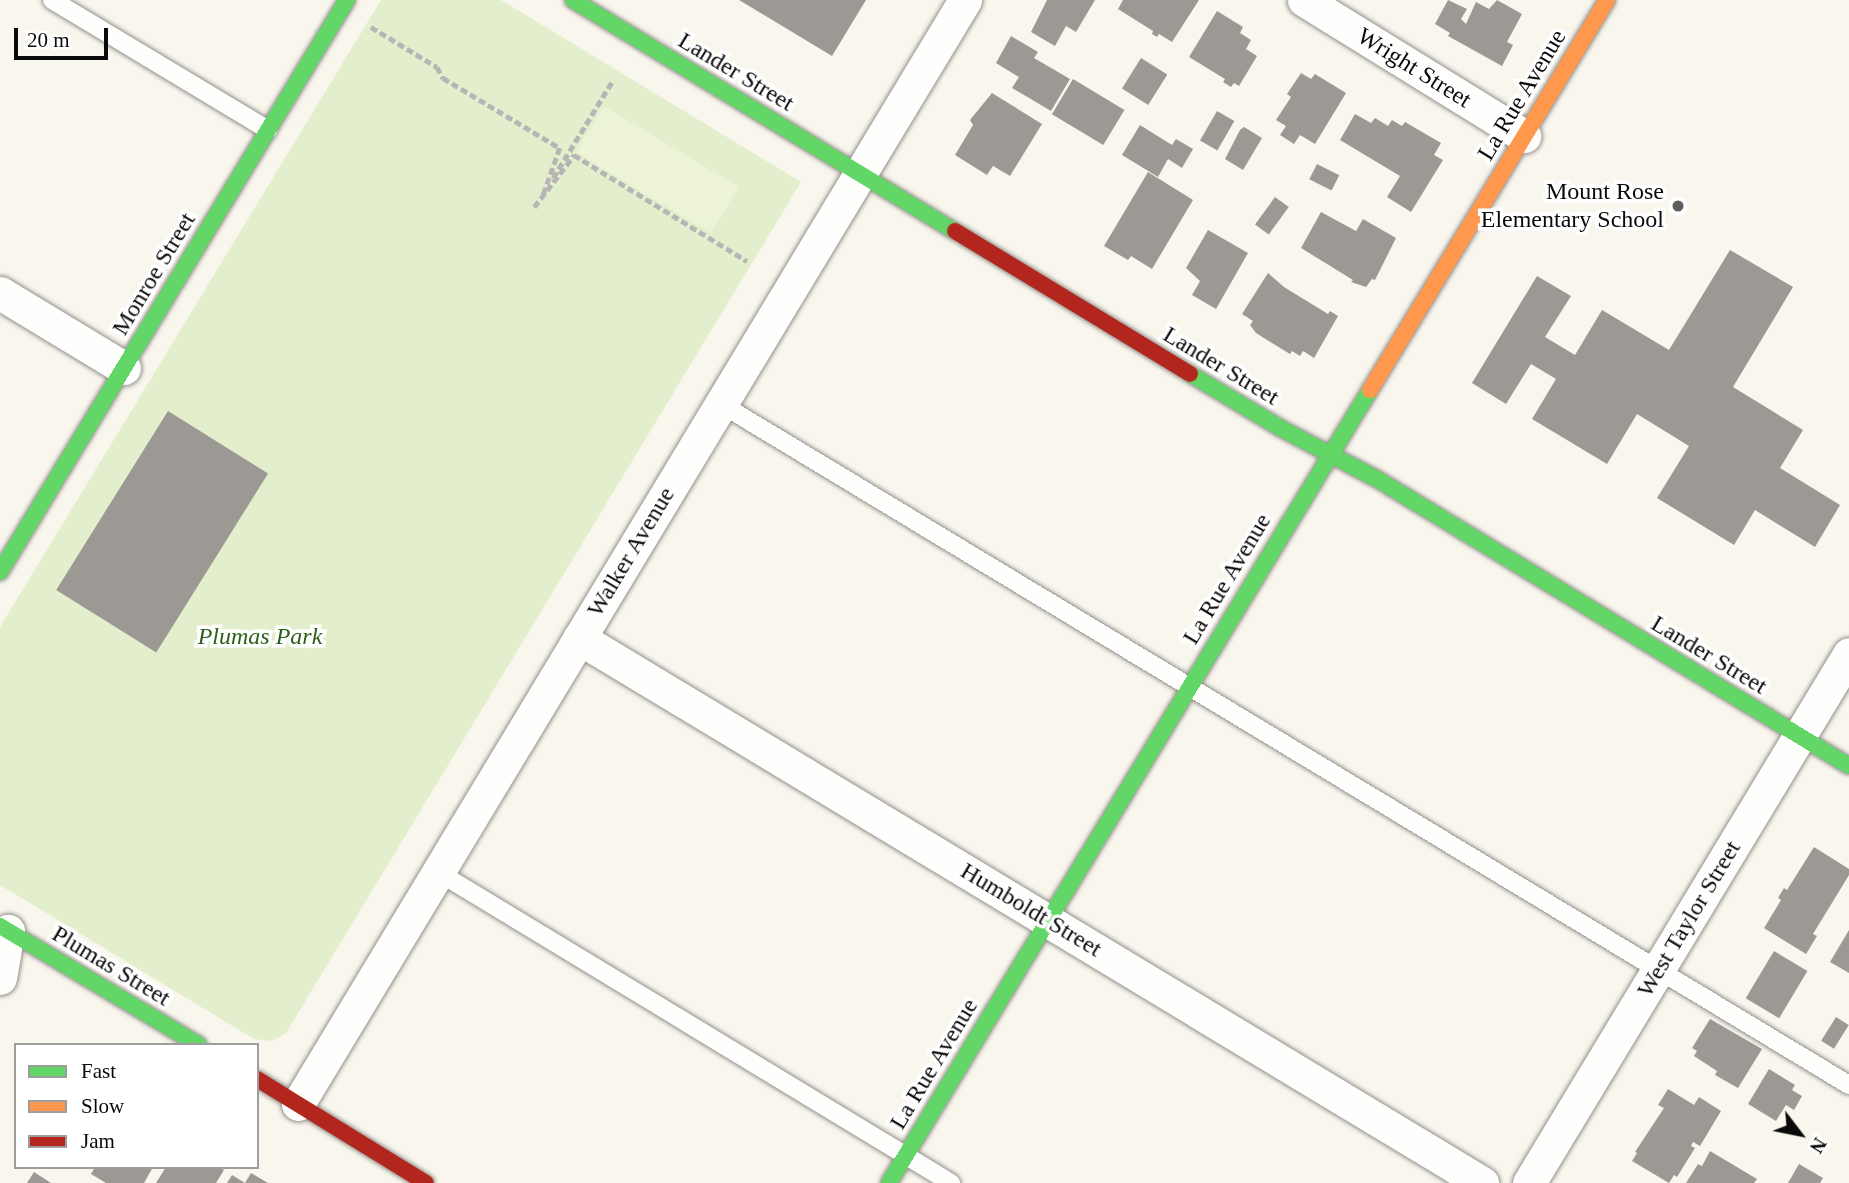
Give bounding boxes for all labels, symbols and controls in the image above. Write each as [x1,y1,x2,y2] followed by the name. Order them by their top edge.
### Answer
[18,14,112,58] scale bar
[1352,22,1476,114] street label: Wright Street
[1471,24,1573,166] street label: La Rue Avenue
[673,26,799,118] street label: Lander Street
[27,28,70,52] text: 20 m
[1481,178,1664,234] place label: Mount Rose Elementary School
[1670,198,1686,214] marker: Mount Rose Elementary School
[106,207,202,341] street label: Monroe Street
[1158,320,1284,412] street label: Lander Street
[581,481,681,623] street label: Walker Avenue
[1176,508,1278,650] street label: La Rue Avenue
[1646,609,1772,701] street label: Lander Street
[198,623,322,651] park label: Plumas Park
[1631,835,1747,1003] street label: West Taylor Street
[955,857,1107,963] street label: Humboldt Street
[47,919,175,1013] street label: Plumas Street
[883,993,985,1135] street label: La Rue Avenue
[14,1043,259,1169] legend
[81,1059,116,1083] text: Fast
[81,1094,124,1118] text: Slow
[1765,1099,1835,1169] north arrow
[81,1129,115,1153] text: Jam
[1806,1134,1831,1157] text: N

